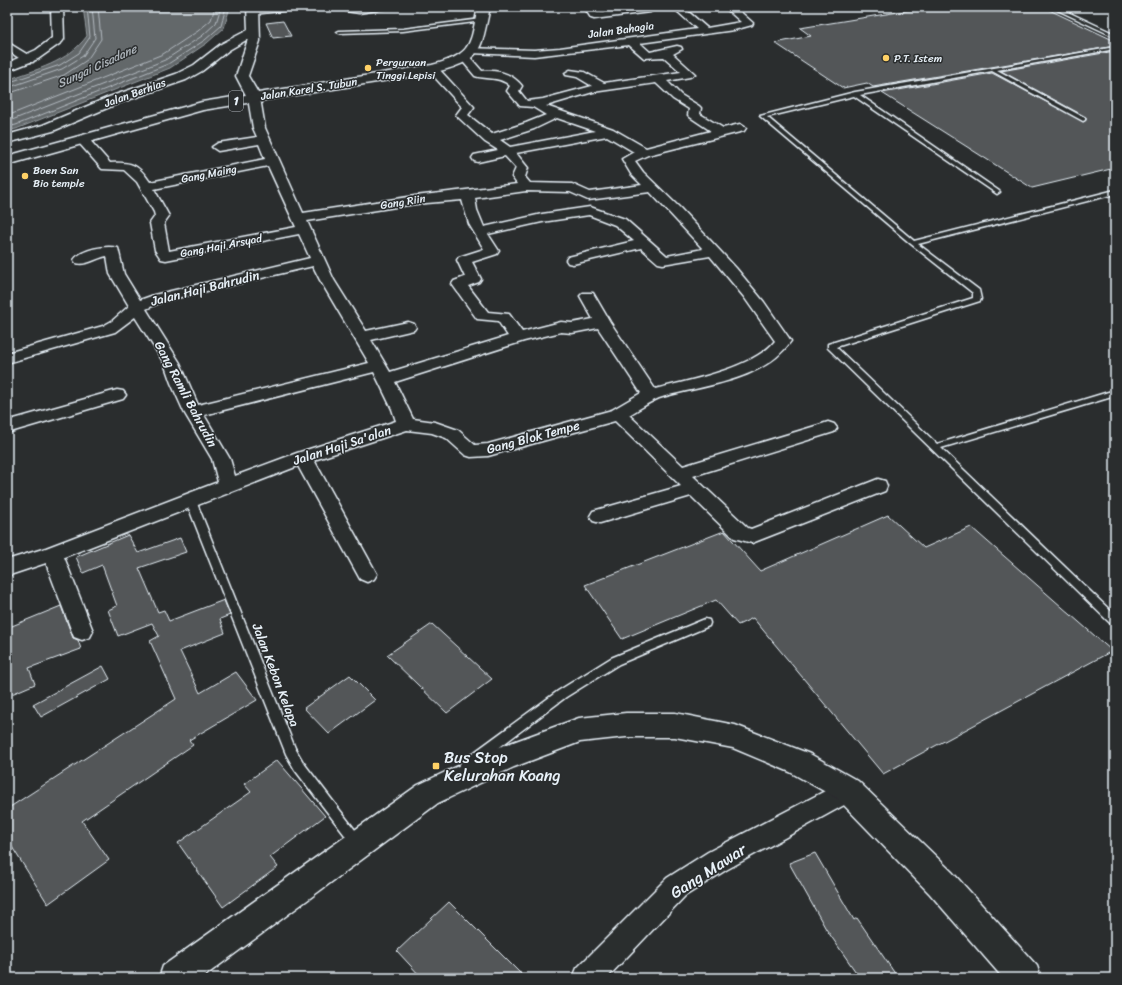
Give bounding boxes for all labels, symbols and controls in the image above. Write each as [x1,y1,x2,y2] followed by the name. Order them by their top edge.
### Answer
[586,16,656,44] street label: Jalan Bahagia
[54,37,142,94] water label: Sungai Cisadane
[894,49,942,68] place label: P.T. Istem
[376,53,436,85] place label: Perguruan Tinggi Lepisi
[881,53,891,63] marker: P.T. Istem
[363,63,373,73] marker: Perguruan Tinggi Lepisi
[258,72,359,106] street label: Jalan Karel S. Tubun
[101,73,169,113] street label: Jalan Berhias
[229,91,243,111] road number: 1
[180,159,239,189] street label: Gang Maing
[33,161,85,193] place label: Boen San Bio temple
[20,171,30,181] marker: Boen San Bio temple
[379,189,427,215] street label: Gang Riin
[179,229,265,263] street label: Gang Haji Arsyad
[147,263,262,313] street label: Jalan Haji Bahrudin
[148,336,224,452] street label: Gang Ramli Bahrudin
[484,413,582,460] street label: Gang Blok Tempe
[289,418,394,472] street label: Jalan Haji Sa'alan
[245,619,307,731] street label: Jalan Kebon Kelapa
[444,743,561,790] place label: Bus Stop Kelurahan Koang
[431,761,441,771] marker: Bus Stop Kelurahan Koang
[664,835,753,907] street label: Gang Mawar

